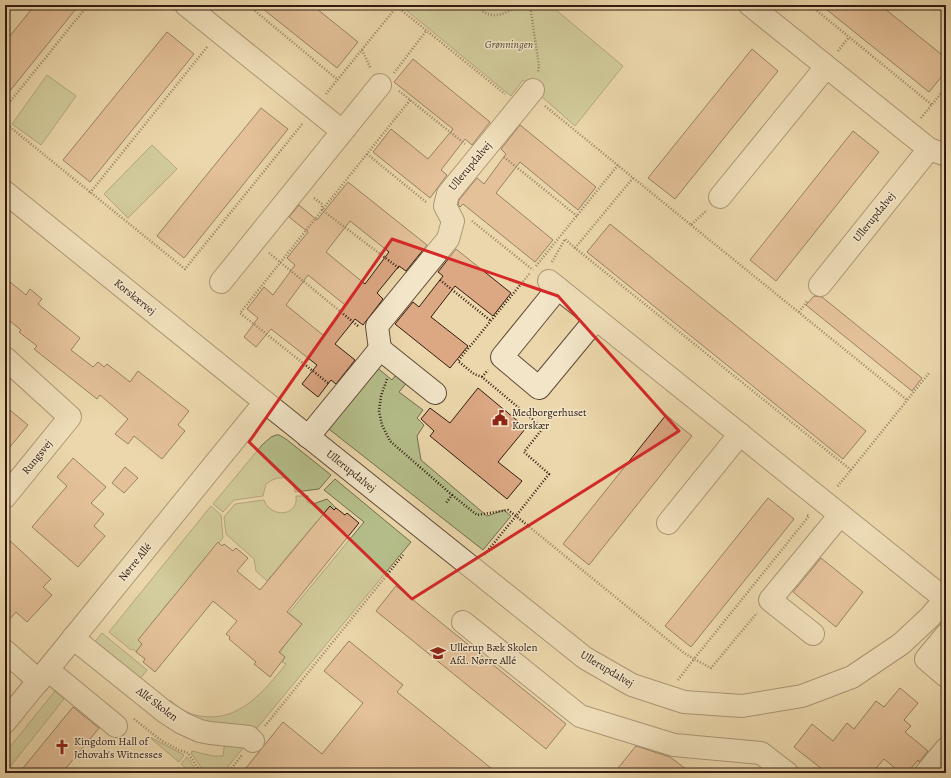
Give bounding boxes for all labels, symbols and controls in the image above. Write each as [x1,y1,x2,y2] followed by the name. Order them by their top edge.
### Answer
[485,37,534,52] park label: Grønningen
[445,138,495,194] street label: Ullerupdalvej
[849,189,899,245] street label: Ullerupdalvej
[111,275,159,319] street label: Korskærvej
[512,405,587,433] place label: Medborgerhuset Korskær
[491,409,509,427] public building icon: Medborgerhuset Korskær
[18,436,56,478] street label: Rungsvej
[323,446,379,496] street label: Ullerupdalvej
[115,540,155,584] street label: Nørre Allé
[449,640,537,668] place label: Ullerup Bæk Skolen Afd. Nørre Allé
[429,644,447,662] school or university icon: Ullerup Bæk Skolen Afd. Nørre Allé
[577,647,637,691] street label: Ullerupdalvej
[132,683,181,725] street label: Allé Skolen
[74,734,162,762] place label: Kingdom Hall of Jehovah's Witnesses
[53,738,71,756] church icon: Kingdom Hall of Jehovah's Witnesses

